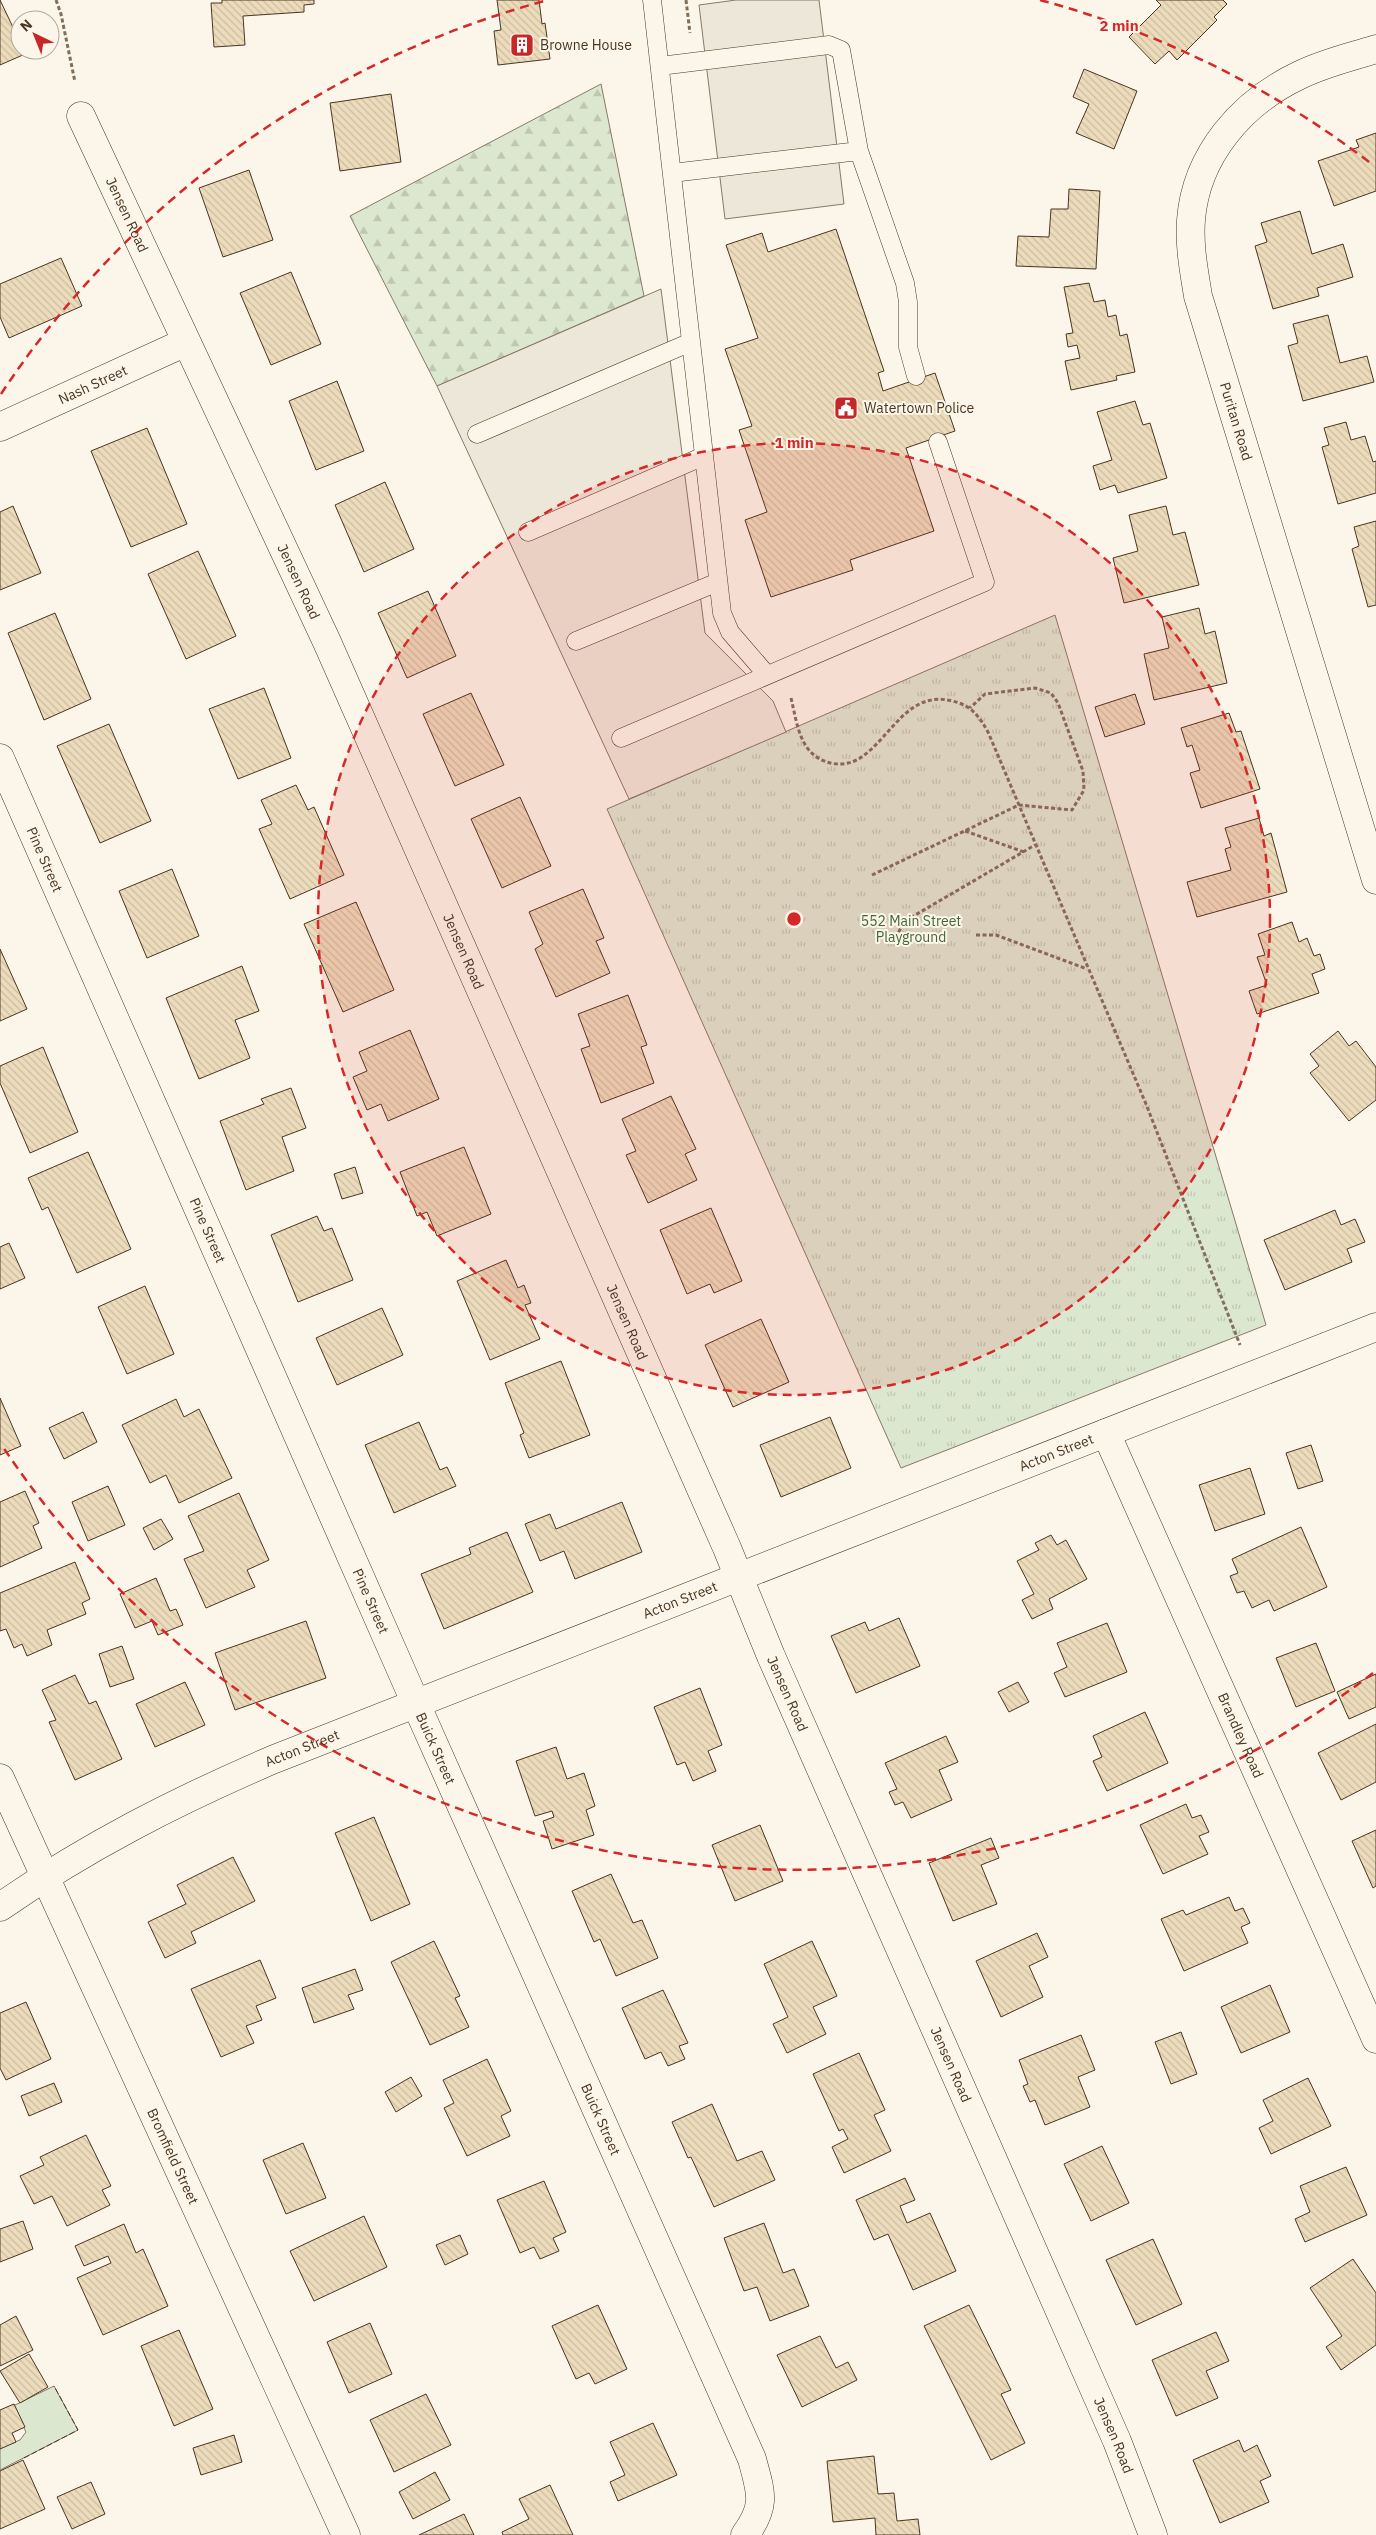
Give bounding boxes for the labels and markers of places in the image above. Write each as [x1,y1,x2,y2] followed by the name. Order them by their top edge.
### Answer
[509,32,535,58] building icon: Browne House
[540,36,632,54] place label: Browne House
[833,395,859,421] public building icon: Watertown Police
[864,399,974,417] place label: Watertown Police
[785,910,803,928] centre of rings

